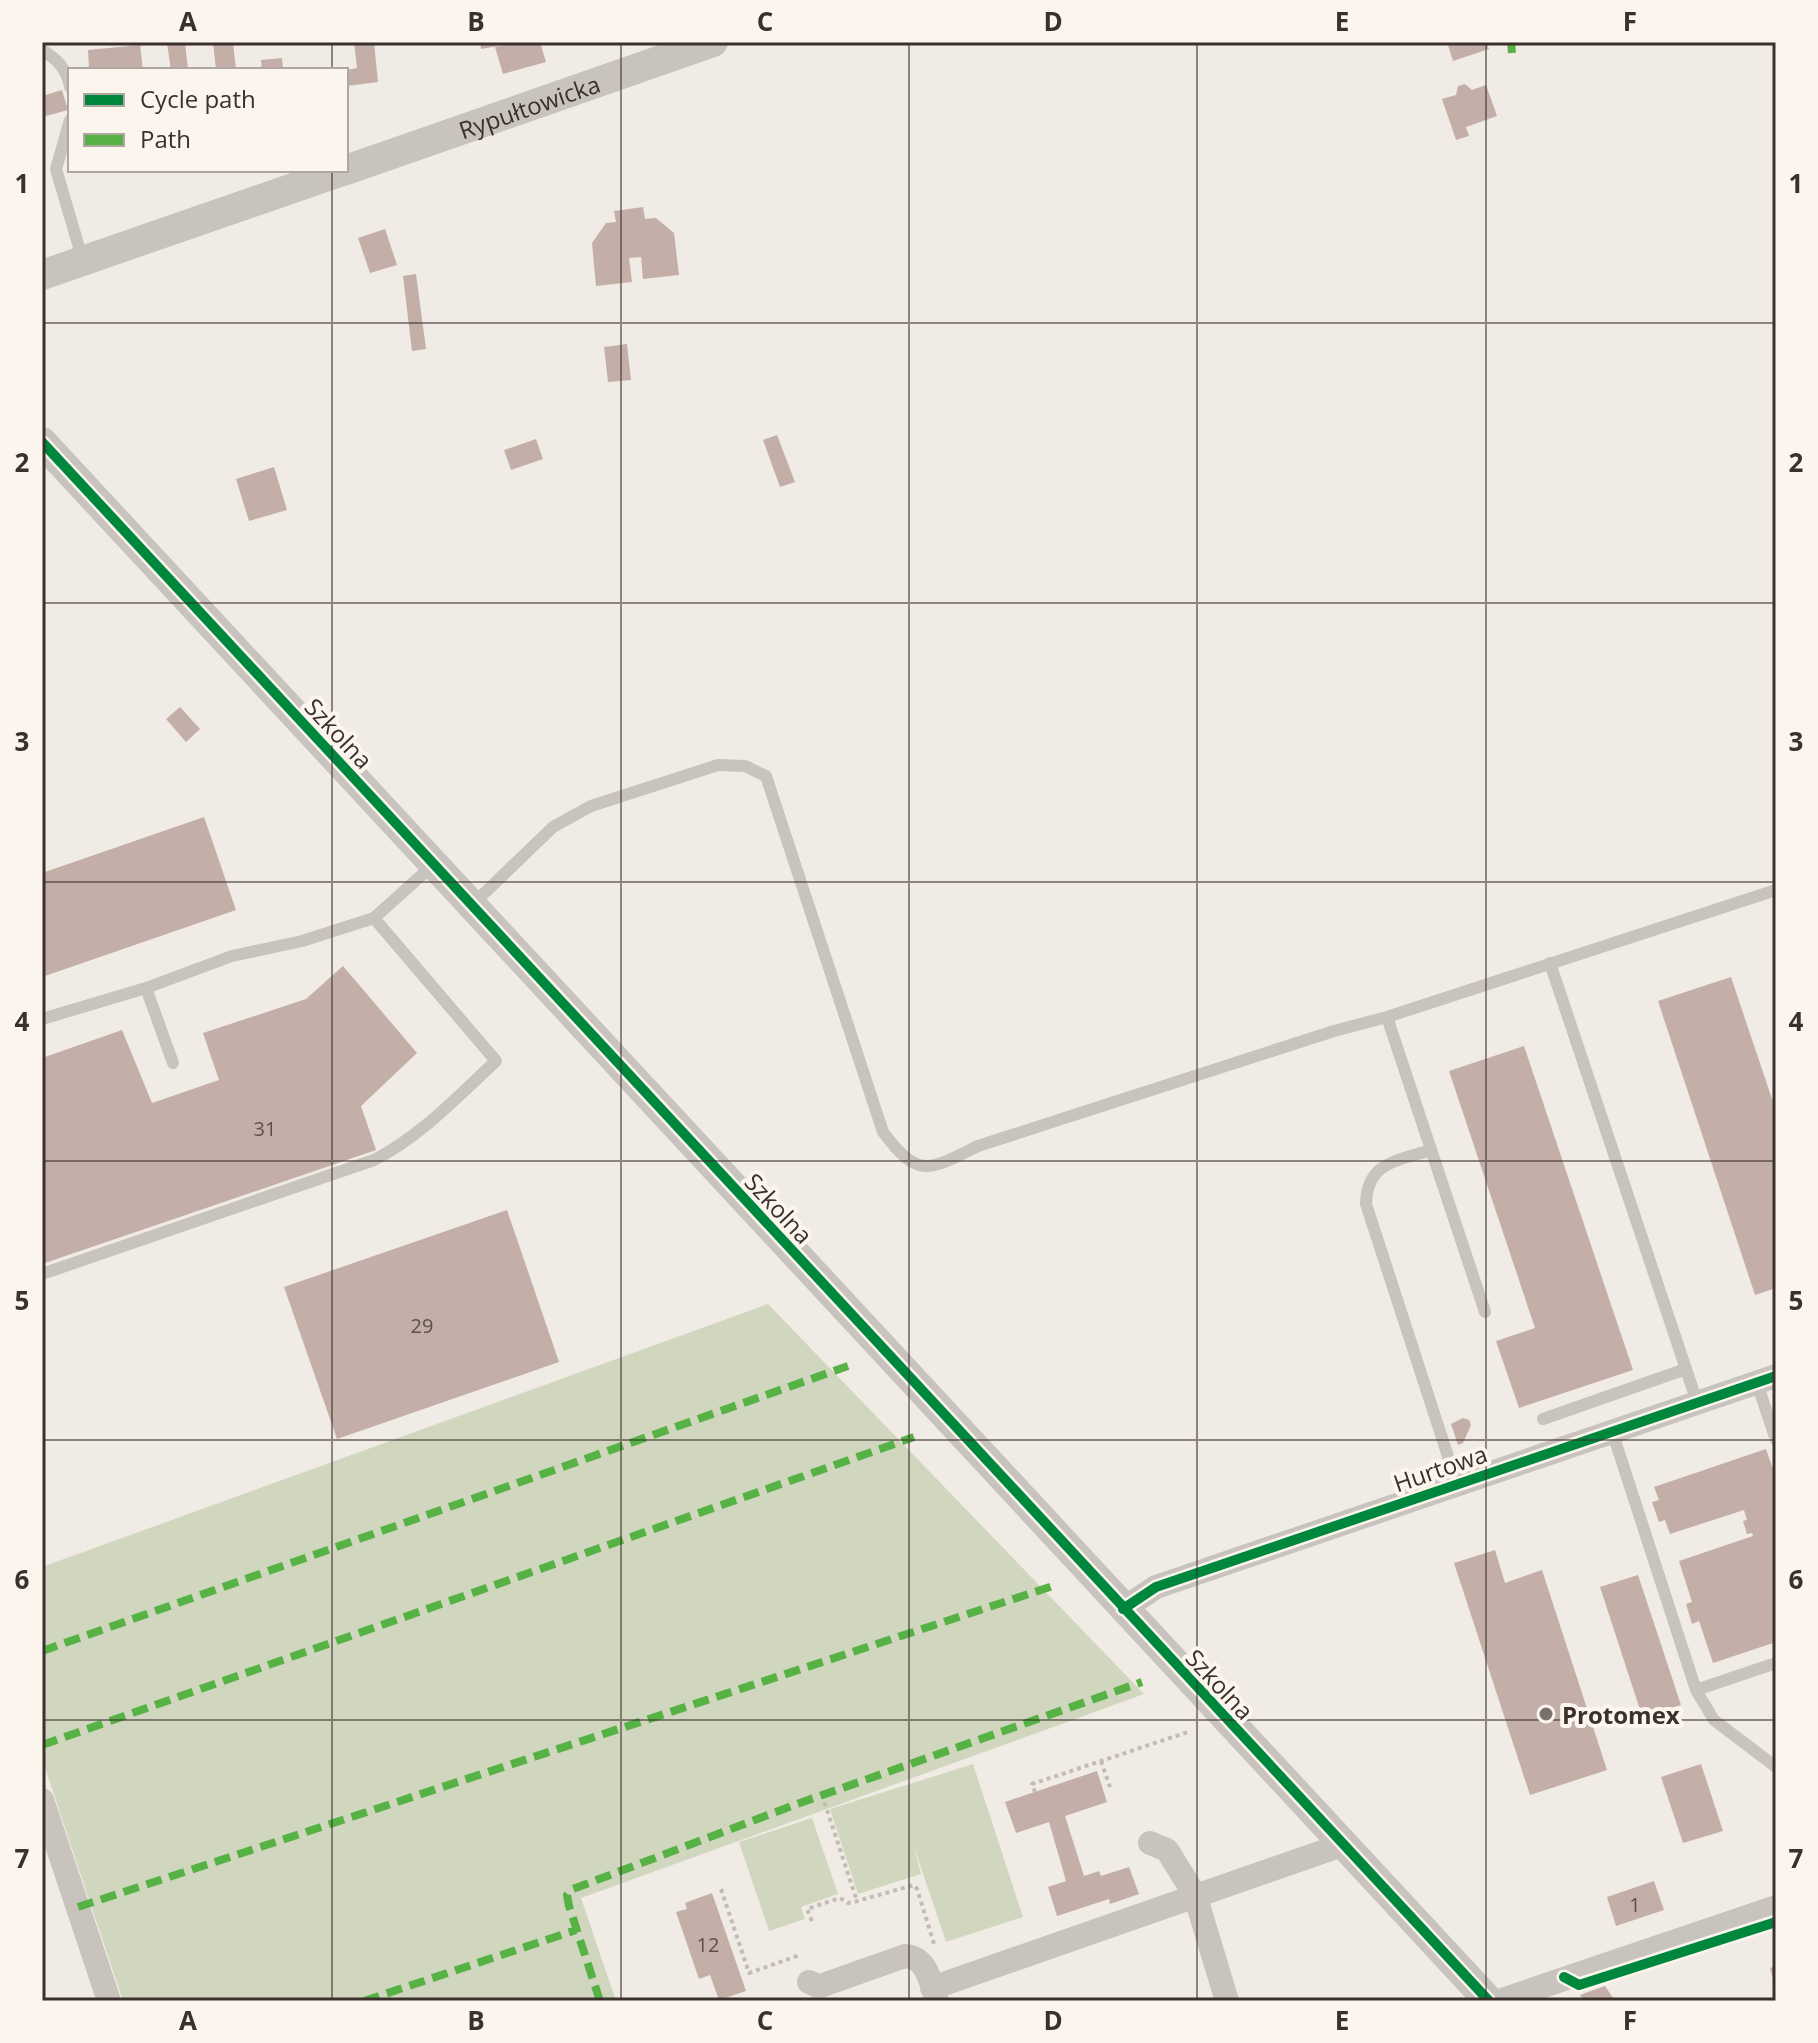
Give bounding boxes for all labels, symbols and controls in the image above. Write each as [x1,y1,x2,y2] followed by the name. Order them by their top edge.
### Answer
[179,3,197,39] text: A
[467,3,485,39] text: B
[757,3,773,39] text: C
[1043,3,1063,39] text: D
[1335,3,1349,39] text: E
[1623,3,1637,39] text: F
[454,66,604,146] street label: Rypułtowicka
[68,68,348,172] legend
[140,82,256,115] text: Cycle path
[140,122,191,155] text: Path
[15,165,29,201] text: 1
[1789,165,1803,201] text: 1
[15,444,30,480] text: 2
[1789,444,1804,480] text: 2
[298,690,380,776] street label: Szkolna
[15,723,29,759] text: 3
[1789,723,1803,759] text: 3
[15,1003,30,1039] text: 4
[1789,1003,1804,1039] text: 4
[254,1115,276,1142] house number: 31
[738,1165,820,1251] street label: Szkolna
[15,1282,29,1318] text: 5
[1789,1282,1803,1318] text: 5
[411,1312,433,1339] house number: 29
[1389,1437,1491,1499] street label: Hurtowa
[15,1561,30,1597] text: 6
[1789,1561,1804,1597] text: 6
[1179,1641,1261,1727] street label: Szkolna
[1562,1698,1680,1731] place label: Protomex
[1537,1705,1555,1723] marker: Protomex
[15,1840,30,1876] text: 7
[1789,1840,1804,1876] text: 7
[1629,1891,1641,1918] house number: 1
[697,1931,719,1958] house number: 12
[179,2002,197,2038] text: A
[467,2002,485,2038] text: B
[757,2002,773,2038] text: C
[1043,2002,1063,2038] text: D
[1335,2002,1349,2038] text: E
[1623,2002,1637,2038] text: F

